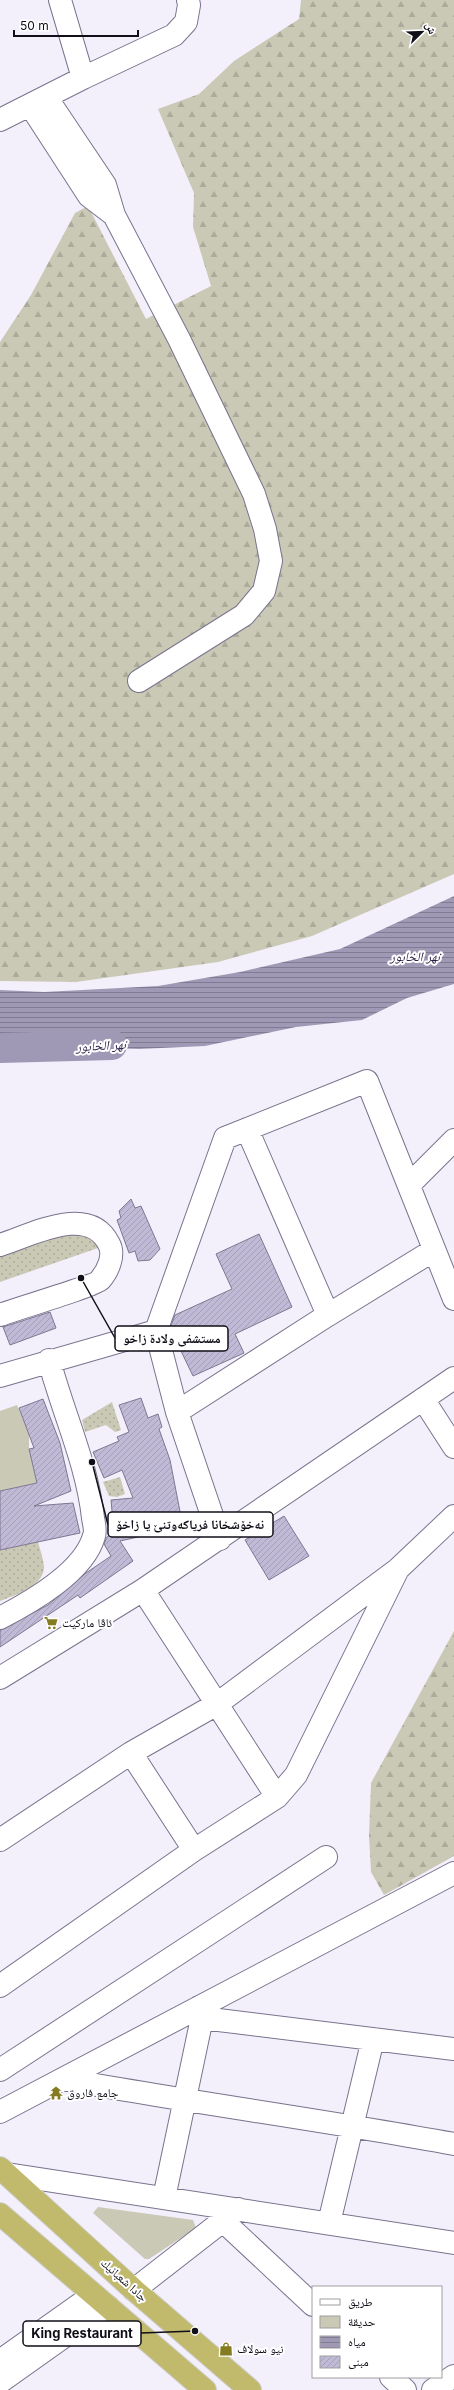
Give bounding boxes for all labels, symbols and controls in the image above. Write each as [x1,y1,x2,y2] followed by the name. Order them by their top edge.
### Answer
[14,12,138,38] scale bar
[402,12,442,52] north arrow
[20,18,49,33] text: 50 m
[422,20,440,37] text: ش
[389,948,442,964] water label: نهر الخابور
[75,1036,129,1055] water label: نهر الخابور
[115,1326,228,1351] callout: مستشفى ولادة زاخو
[123,1330,221,1347] text: مستشفى ولادة زاخو
[108,1512,273,1537] callout: نه‌خۆشخانا فرياكه‌وتنێ يا زاخۆ
[116,1516,265,1533] text: نه‌خۆشخانا فرياكه‌وتنێ يا زاخۆ
[43,1615,59,1631] supermarket icon: ئاڤا ماركيت
[62,1615,112,1630] place label: ئاڤا ماركيت
[48,2085,64,2101] temple icon: جامع فاروق
[67,2085,119,2100] place label: جامع فاروق
[98,2255,151,2305] street label: جادا شعبانيك
[312,2286,442,2378] legend
[348,2294,373,2309] text: طريق
[348,2314,376,2329] text: حديقة
[23,2321,141,2346] callout: King Restaurant
[31,2325,133,2341] text: King Restaurant
[348,2334,366,2349] text: مياه
[218,2341,234,2357] shop icon: نيو سولاف
[237,2341,284,2356] place label: نيو سولاف
[348,2354,369,2369] text: مبنى

